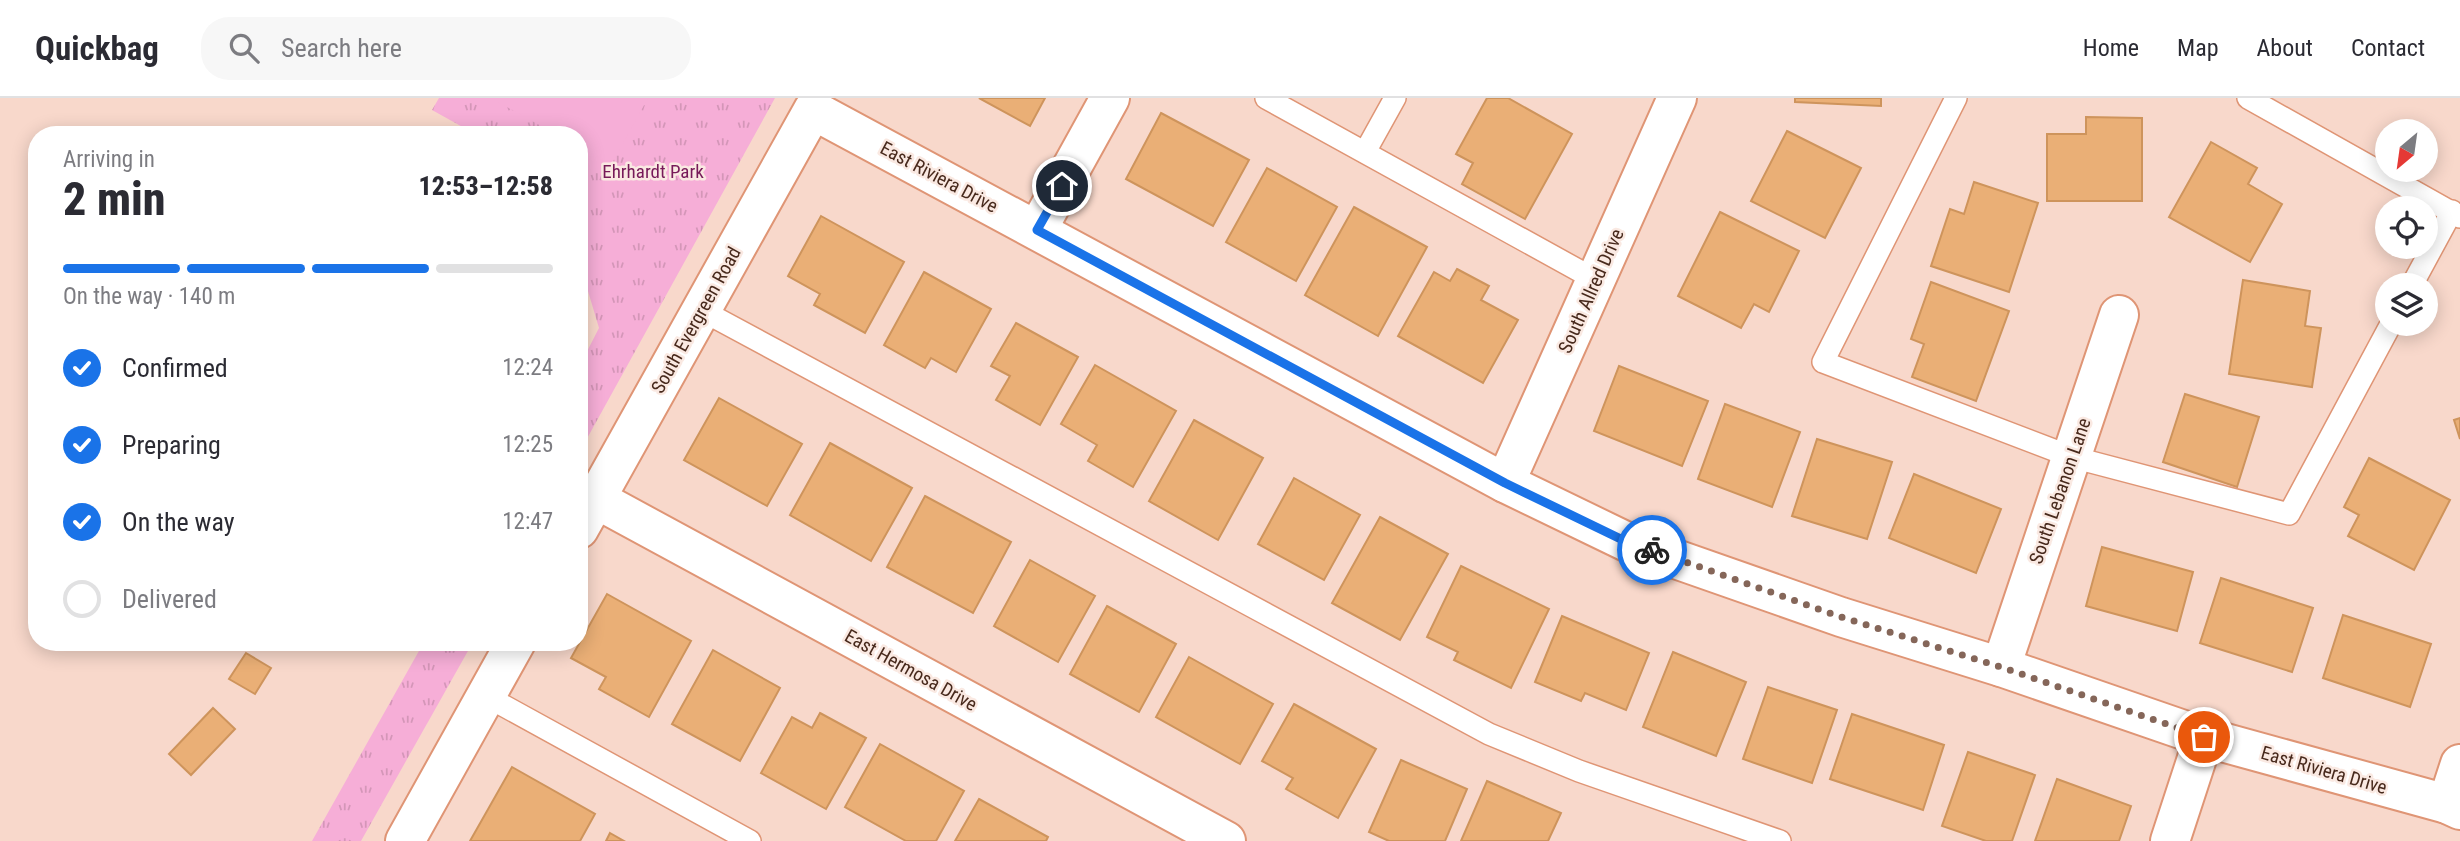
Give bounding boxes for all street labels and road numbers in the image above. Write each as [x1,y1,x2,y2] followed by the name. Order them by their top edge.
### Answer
[876,136,1002,218] street label: East Riviera Drive
[1553,225,1629,357] street label: South Allred Drive
[646,243,746,397] street label: South Evergreen Road
[2024,415,2096,567] street label: South Lebanon Lane
[841,624,981,716] street label: East Hermosa Drive
[2258,741,2390,799] street label: East Riviera Drive

